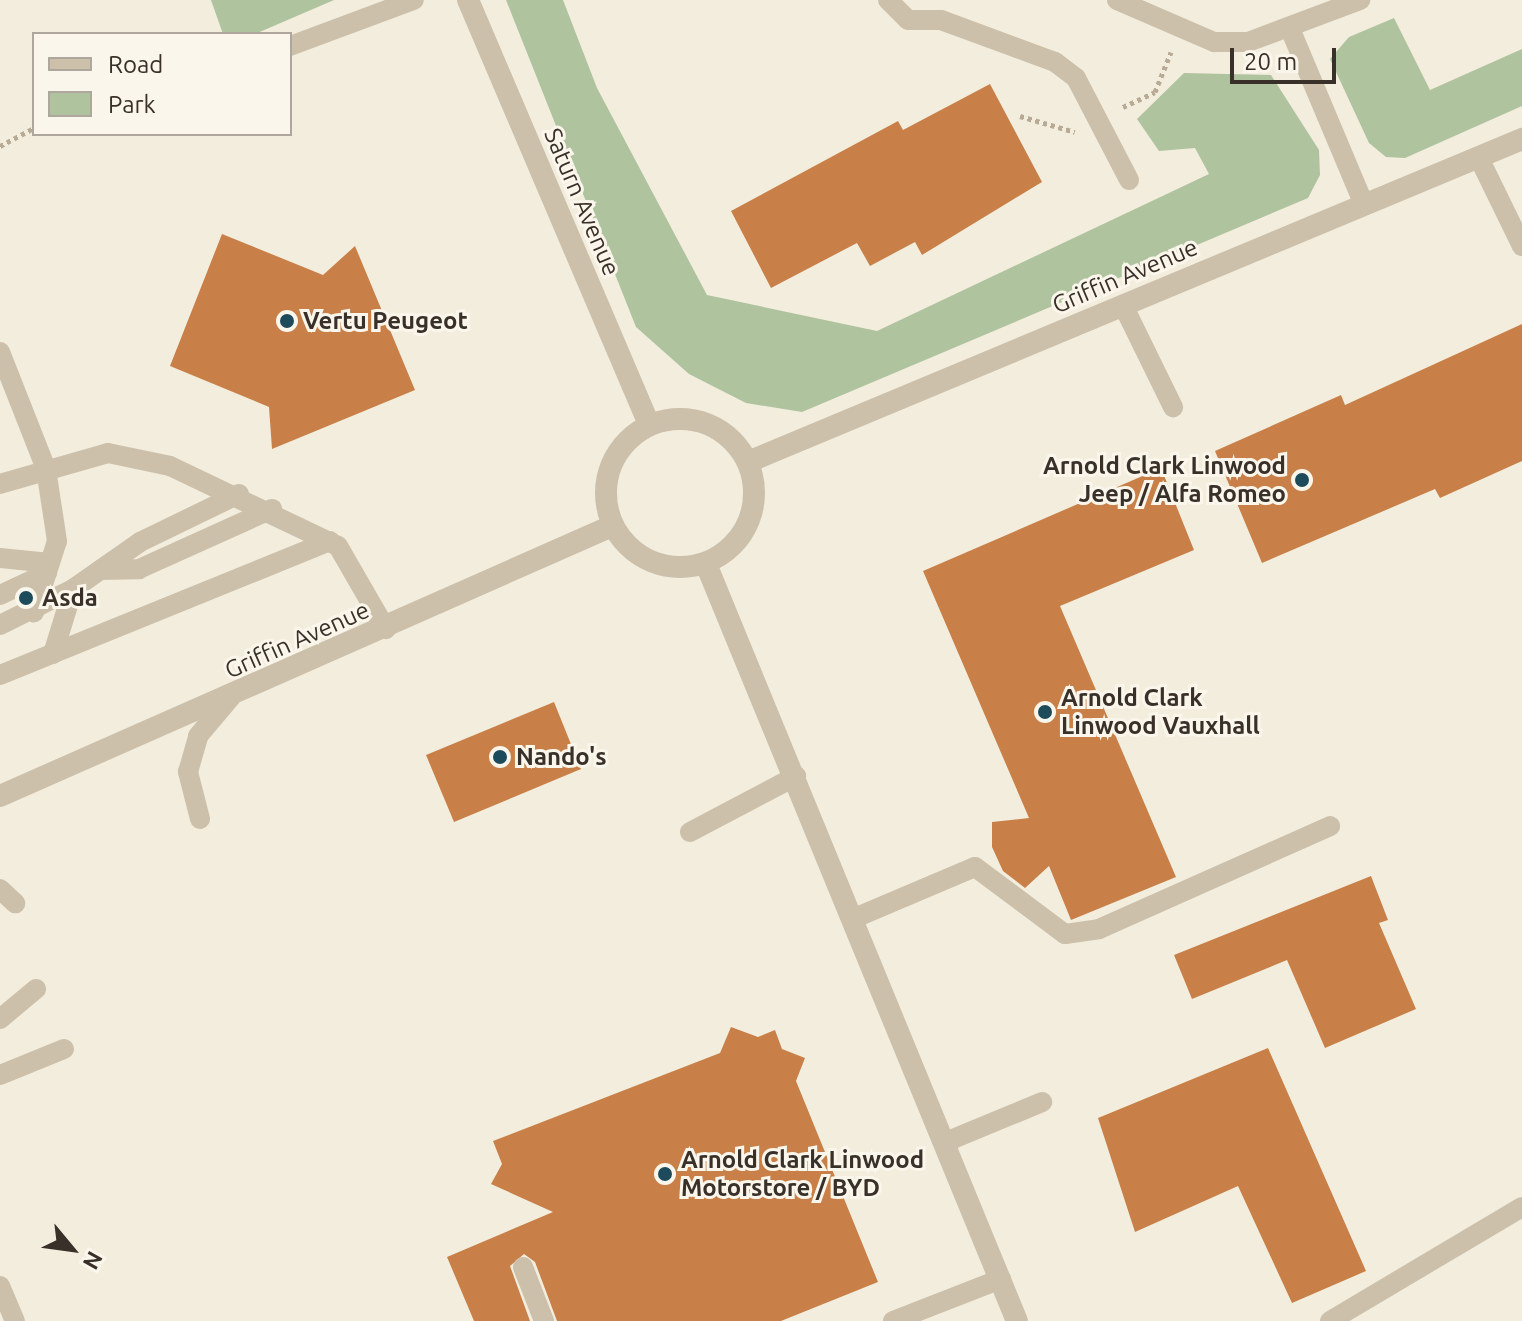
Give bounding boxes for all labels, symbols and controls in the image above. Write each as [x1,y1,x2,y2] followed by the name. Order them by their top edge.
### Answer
[32,32,292,136] legend
[1234,32,1340,82] scale bar
[1244,48,1297,75] text: 20 m
[108,51,163,78] text: Road
[108,91,156,118] text: Park
[538,124,626,280] street label: Saturn Avenue
[1048,232,1202,320] street label: Griffin Avenue
[303,307,468,335] place label: Vertu Peugeot
[278,312,296,330] marker: Vertu Peugeot
[1043,452,1286,508] place label: Arnold Clark Linwood Jeep / Alfa Romeo
[1293,471,1311,489] marker: Arnold Clark Linwood Jeep / Alfa Romeo
[42,584,98,612] place label: Asda
[17,589,35,607] marker: Asda
[220,595,374,685] street label: Griffin Avenue
[1061,684,1260,740] place label: Arnold Clark Linwood Vauxhall
[1036,703,1054,721] marker: Arnold Clark Linwood Vauxhall
[516,743,607,771] place label: Nando's
[491,748,509,766] marker: Nando's
[681,1146,924,1202] place label: Arnold Clark Linwood Motorstore / BYD
[656,1165,674,1183] marker: Arnold Clark Linwood Motorstore / BYD
[32,1209,112,1289] north arrow
[79,1248,108,1274] text: N

